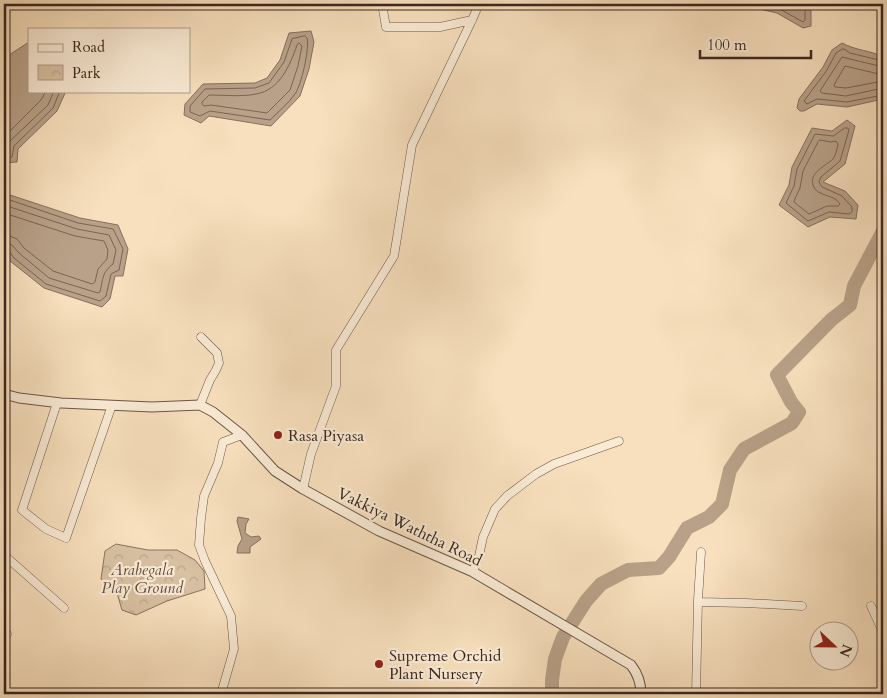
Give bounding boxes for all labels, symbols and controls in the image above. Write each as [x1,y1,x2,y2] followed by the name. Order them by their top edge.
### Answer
[28,28,190,92] legend
[700,28,811,60] scale bar
[707,35,747,55] text: 100 m
[72,37,105,57] text: Road
[72,63,101,83] text: Park
[288,425,364,447] place label: Rasa Piyasa
[272,429,284,441] marker: Rasa Piyasa
[333,482,486,572] street label: Vakkiya Waththa Road
[101,559,184,599] park label: Arabegala Play Ground
[810,620,860,670] north arrow
[835,641,857,660] text: N
[389,645,502,685] place label: Supreme Orchid Plant Nursery
[373,658,385,670] marker: Supreme Orchid Plant Nursery

